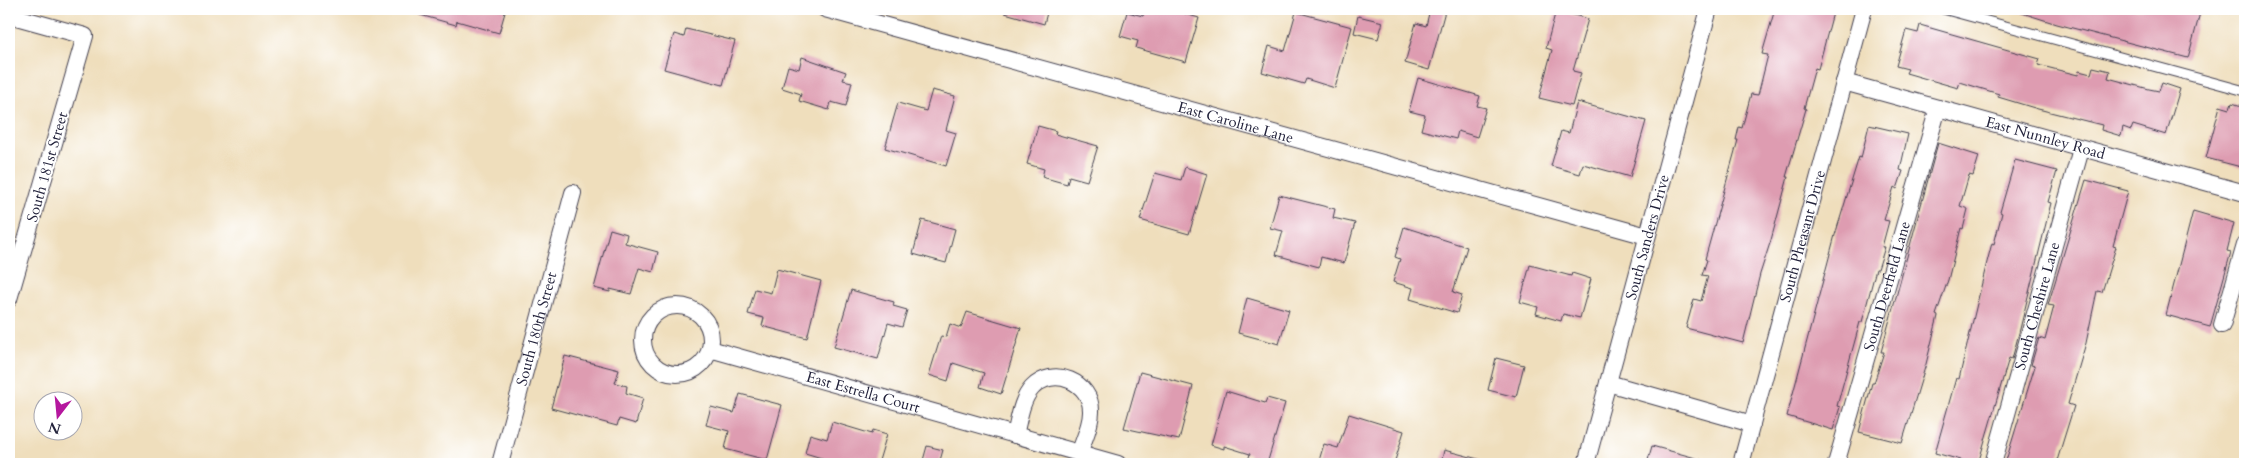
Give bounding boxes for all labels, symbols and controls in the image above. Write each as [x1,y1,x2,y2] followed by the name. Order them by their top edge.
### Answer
[1175,97,1296,148] street label: East Caroline Lane
[22,109,72,224] street label: South 181st Street
[1983,112,2108,164] street label: East Nunnley Road
[1775,168,1830,305] street label: South Pheasant Drive
[1621,172,1674,302] street label: South Sanders Drive
[1859,219,1915,353] street label: South Deerfield Lane
[2010,240,2065,372] street label: South Cheshire Lane
[512,269,561,388] street label: South 180th Street
[804,367,922,418] street label: East Estrella Court
[32,390,82,440] north arrow
[46,417,63,439] text: N

